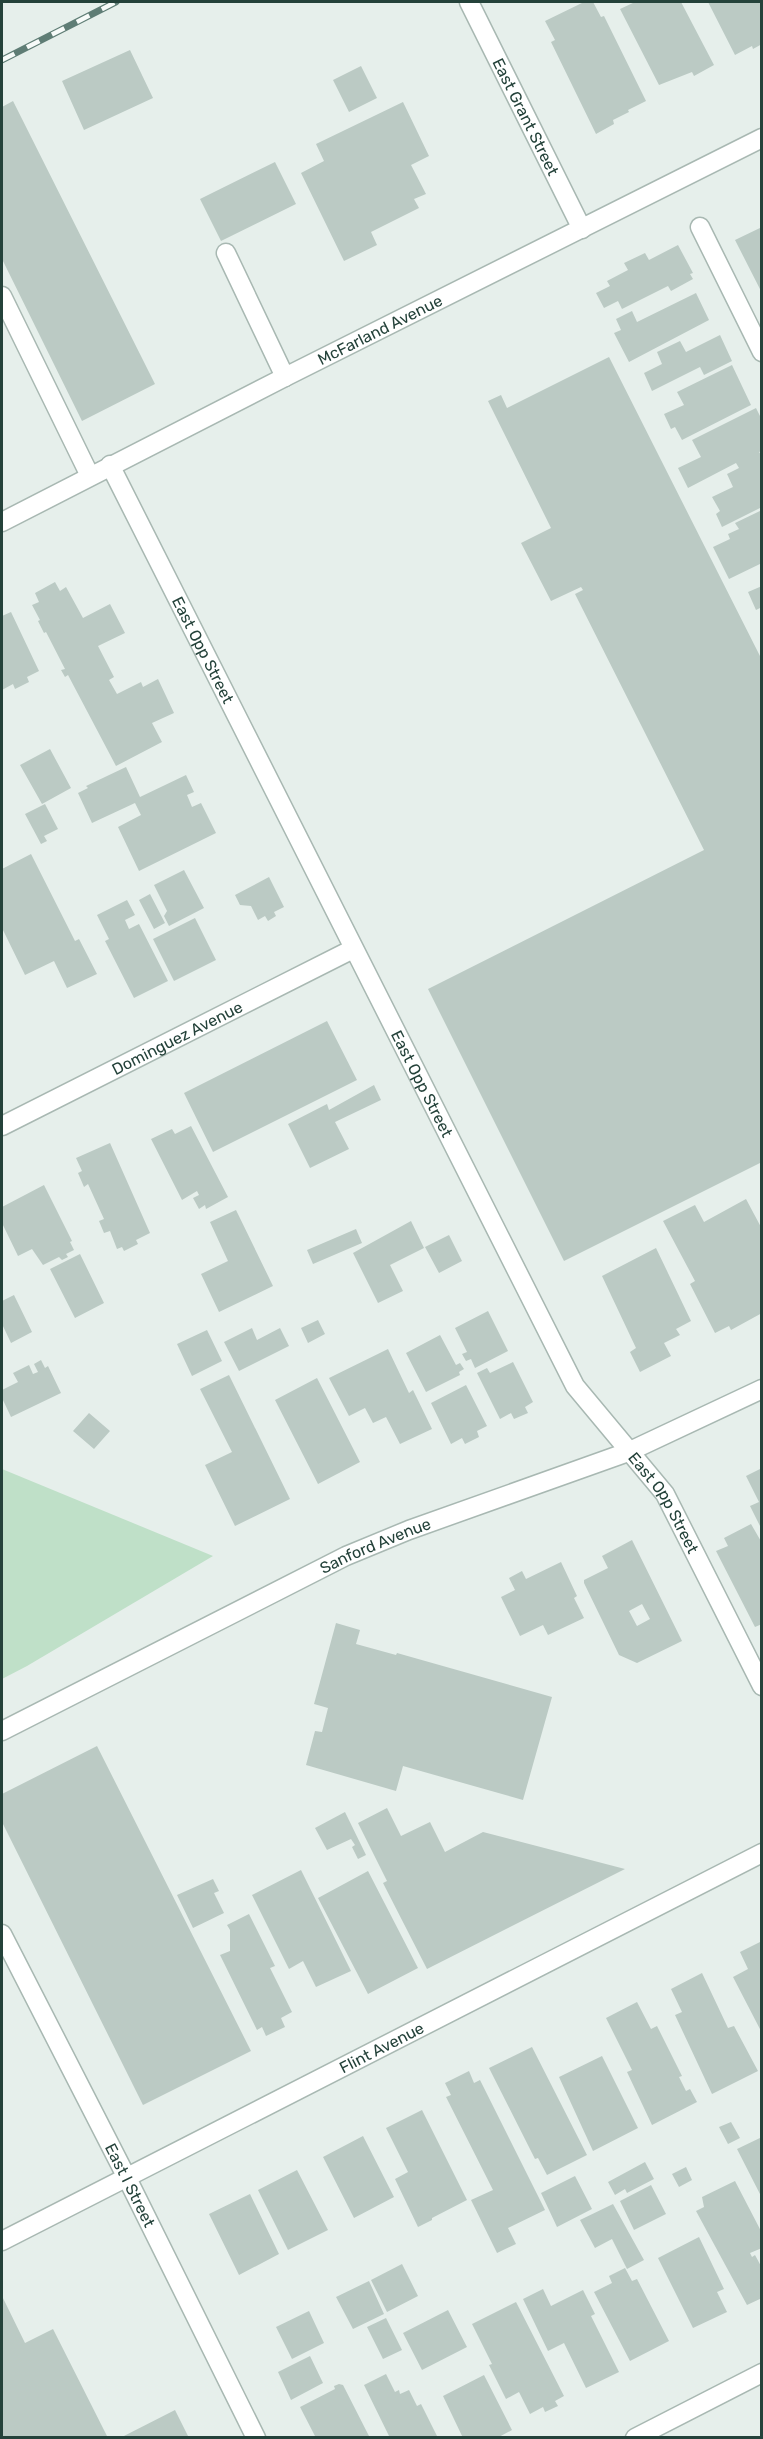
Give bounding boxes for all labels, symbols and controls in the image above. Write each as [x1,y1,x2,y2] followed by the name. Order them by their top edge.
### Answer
[488,55,563,179] street label: East Grant Street
[315,291,446,369] street label: McFarland Avenue
[168,593,238,707] street label: East Opp Street
[109,997,246,1079] street label: Dominguez Avenue
[387,1027,457,1140] street label: East Opp Street
[624,1448,702,1557] street label: East Opp Street
[317,1514,433,1578] street label: Sanford Avenue
[336,2018,427,2077] street label: Flint Avenue
[101,2140,159,2230] street label: East I Street

